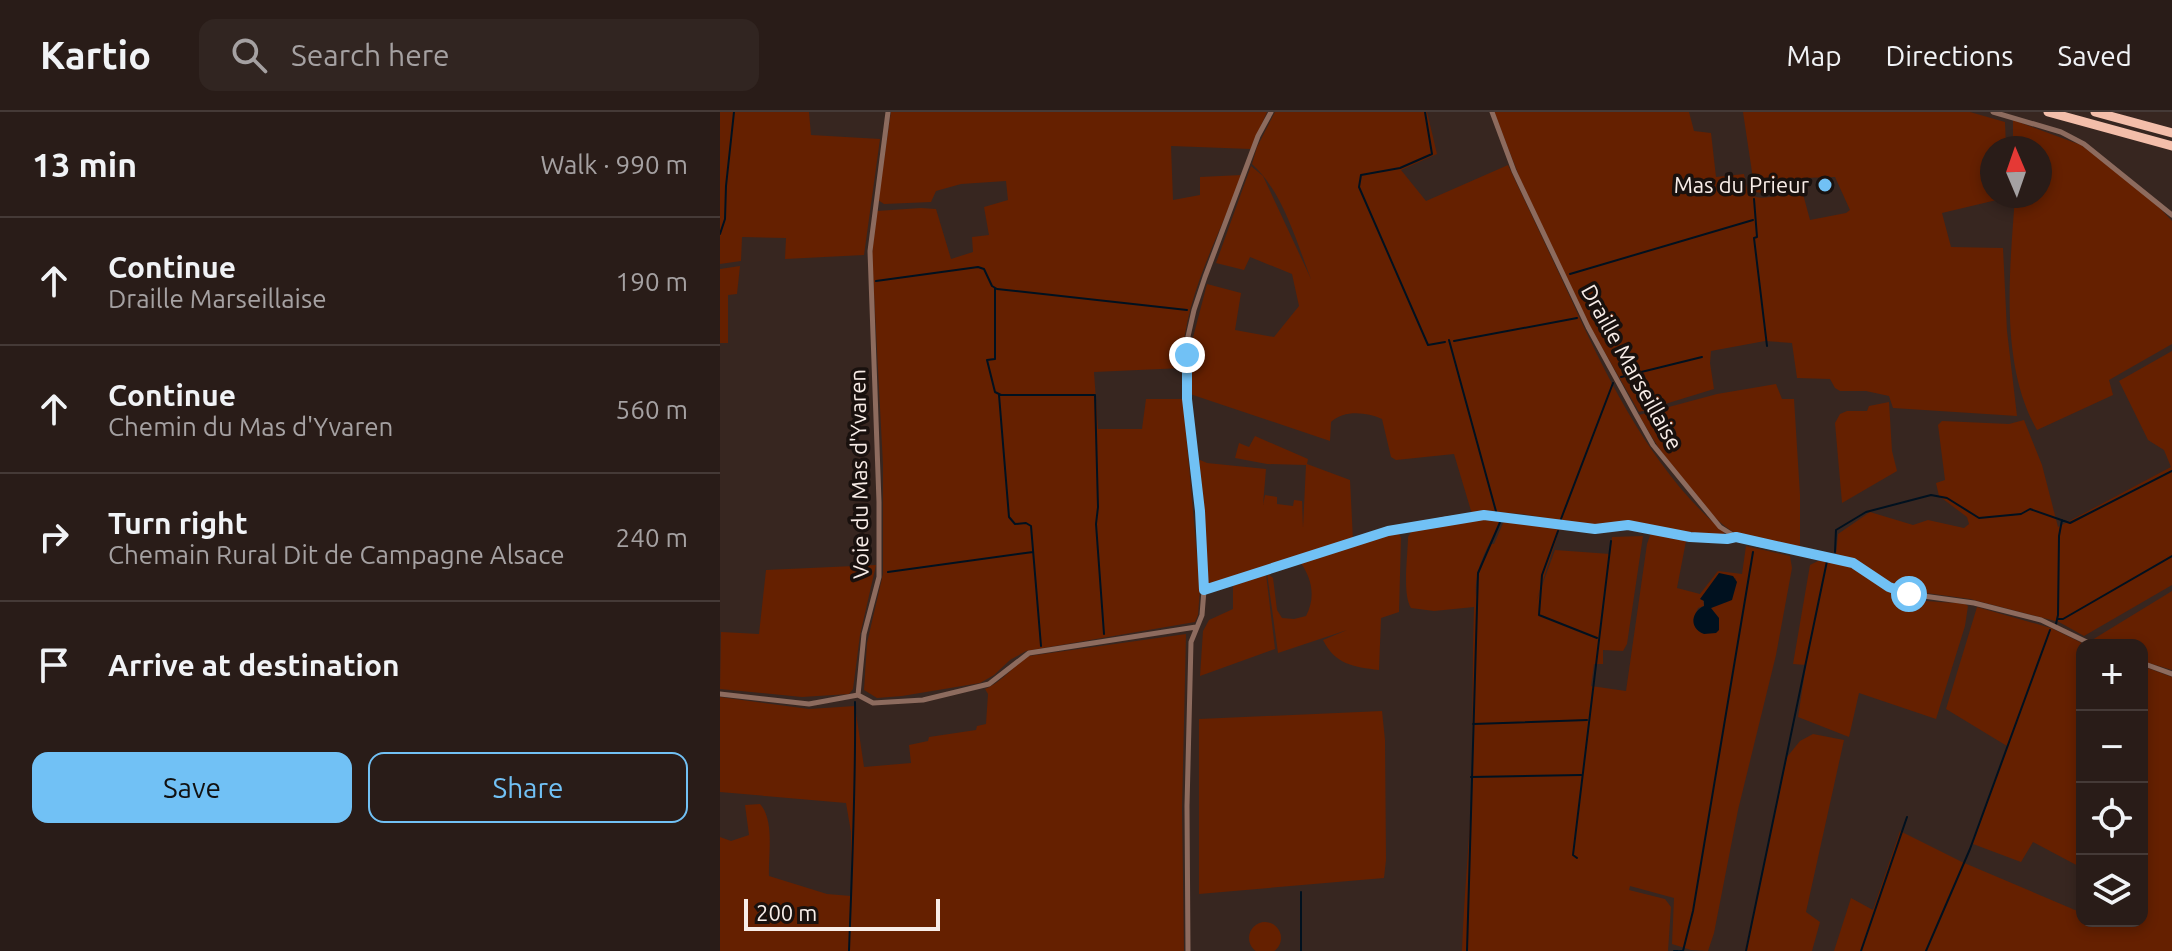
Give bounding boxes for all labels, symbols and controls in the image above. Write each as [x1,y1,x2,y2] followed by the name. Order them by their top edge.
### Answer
[199,19,759,91] search box
[227,33,271,77] icon: search
[40,34,151,76] text: Kartio
[291,38,450,72] text: Search here
[1786,40,1842,71] text: Map
[1886,40,2013,71] text: Directions
[2057,40,2132,71] text: Saved
[1980,136,2052,208] north arrow
[32,145,137,183] text: 13 min
[540,150,688,179] text: Walk · 990 m
[1674,172,1810,197] place label: Mas du Prieur
[1816,176,1834,194] marker: Mas du Prieur
[108,250,236,284] text: Continue
[32,259,76,303] icon: ahead
[616,267,688,296] text: 190 m
[1577,280,1688,454] street label: Draille Marseillaise
[108,284,327,313] text: Draille Marseillaise
[1169,337,1205,373] route end
[844,369,873,579] street label: Voie du Mas d'Yvaren
[108,378,236,412] text: Continue
[32,387,76,431] icon: ahead
[616,395,688,424] text: 560 m
[108,412,393,441] text: Chemin du Mas d'Yvaren
[108,506,248,540] text: Turn right
[32,515,76,559] icon: right
[616,523,688,552] text: 240 m
[108,540,565,569] text: Chemain Rural Dit de Campagne Alsace
[1891,576,1927,612] route start
[2076,639,2148,927] map controls
[2076,639,2148,711] button: +
[32,643,76,687] icon: arrive
[108,648,400,682] text: Arrive at destination
[2076,711,2148,783] button: −
[32,752,352,823] button: Save
[368,752,688,823] button: Share
[2076,783,2148,855] button: locate
[2076,855,2148,927] button: layers
[744,895,940,931] scale bar
[756,900,817,925] text: 200 m

